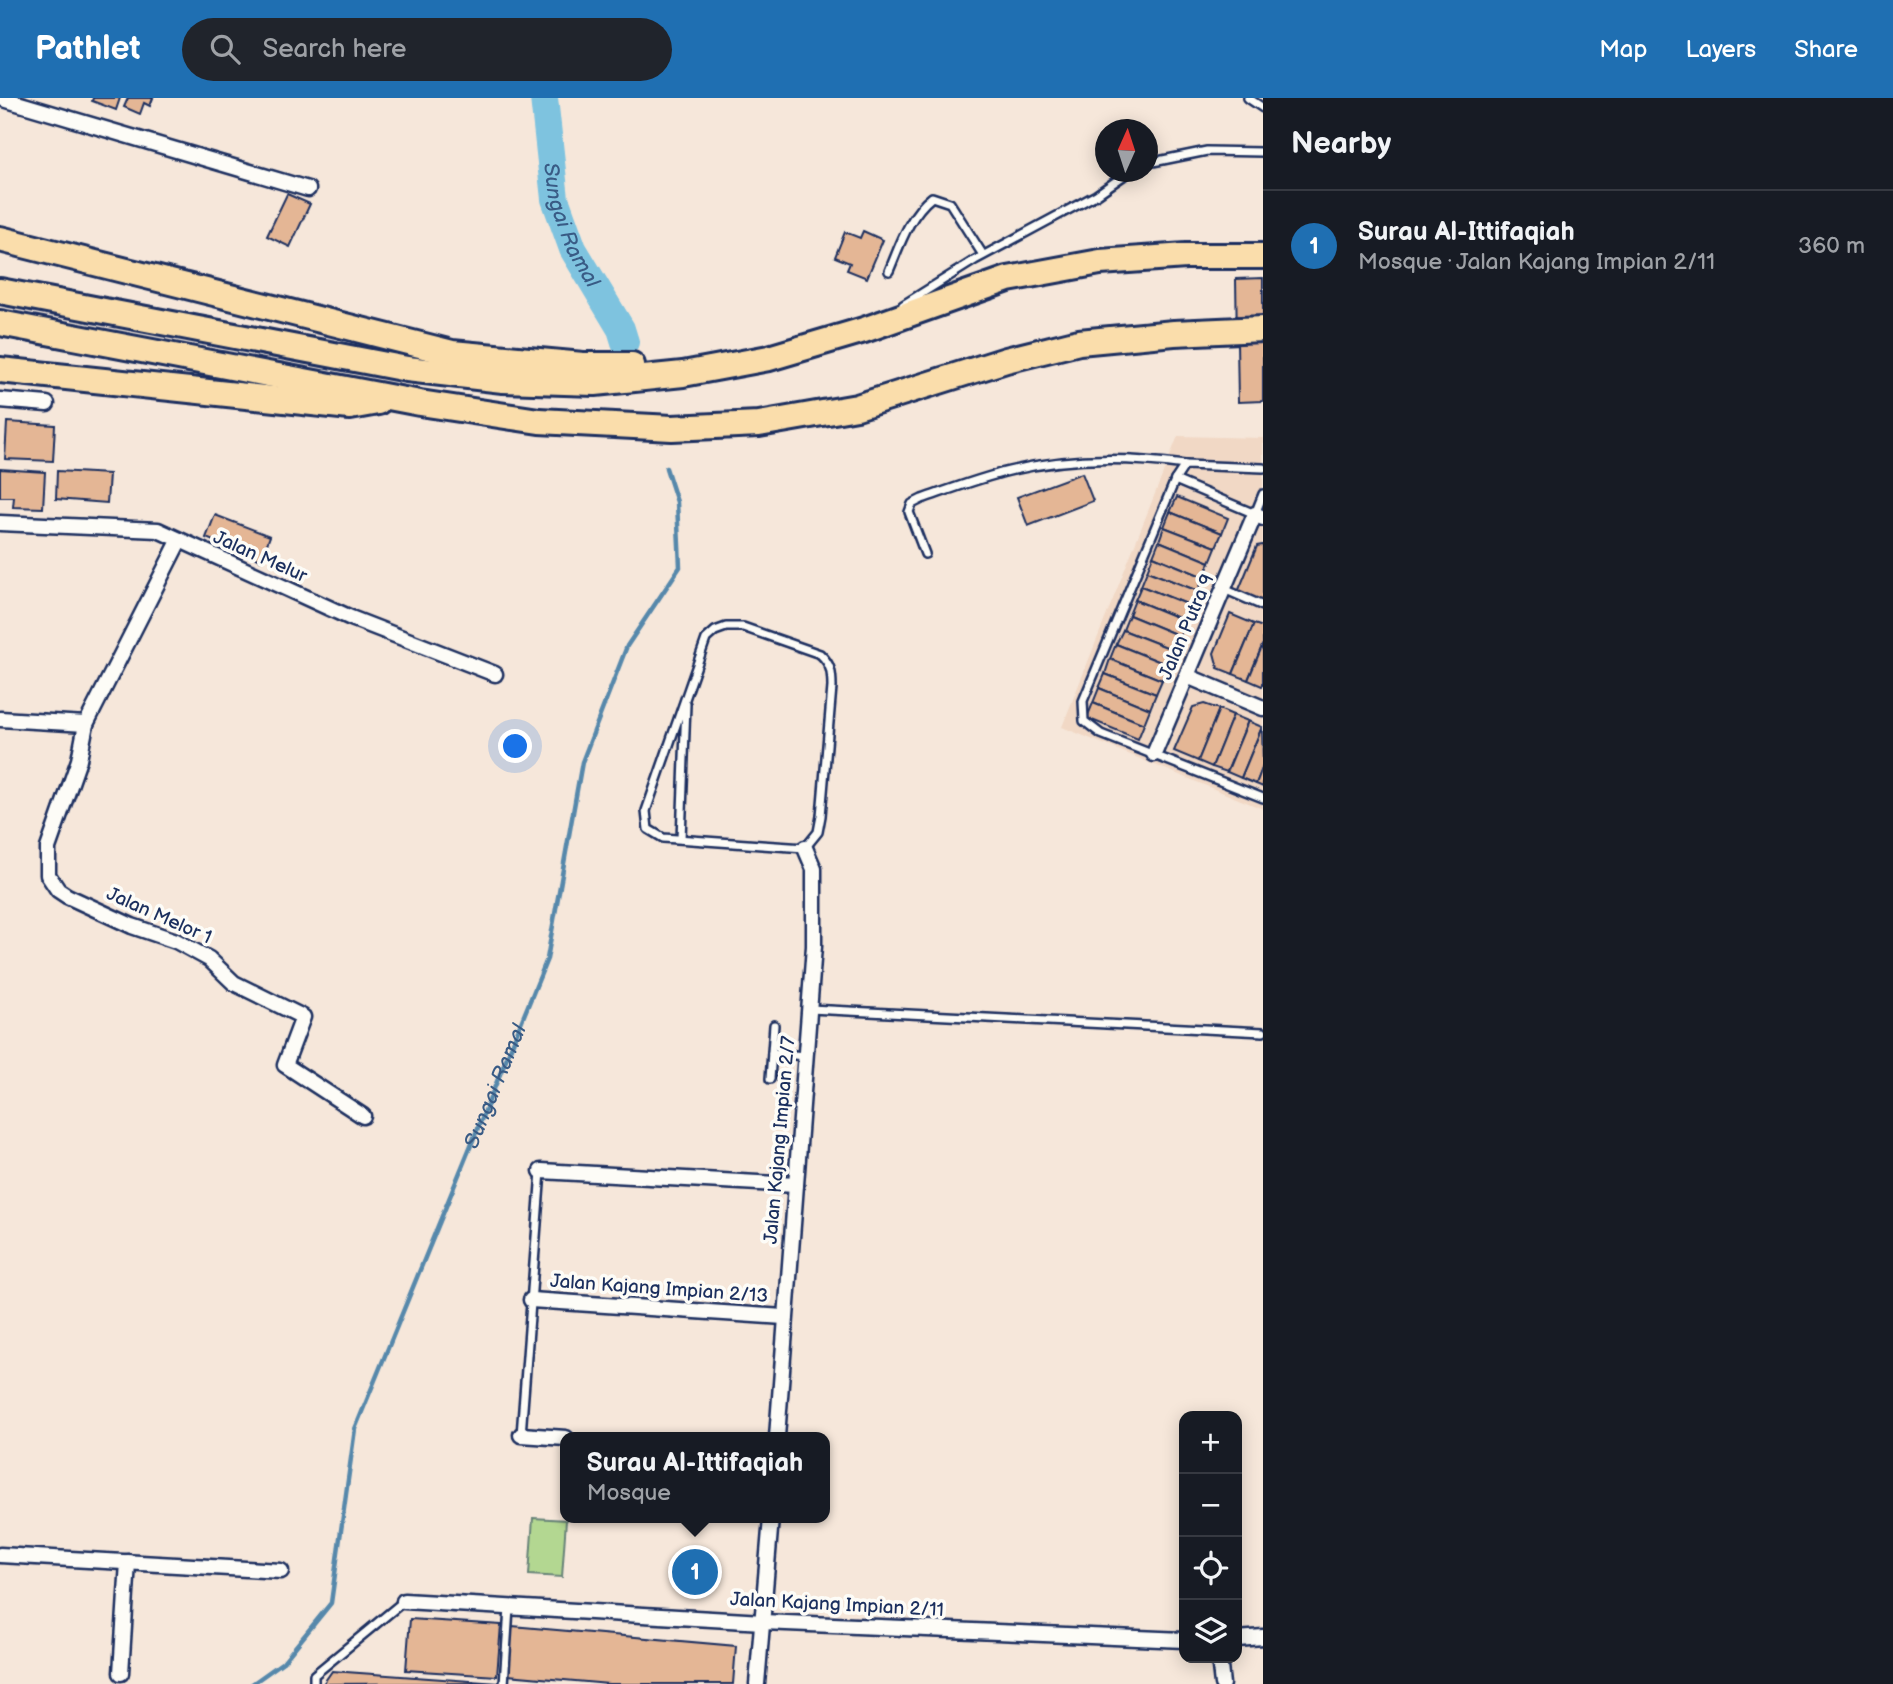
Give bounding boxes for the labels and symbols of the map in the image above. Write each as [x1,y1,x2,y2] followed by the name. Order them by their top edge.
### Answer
[1095,119,1158,182] north arrow
[539,161,606,293] water label: Sungai Ramal
[209,526,312,588] street label: Jalan Melur
[1154,571,1220,683] street label: Jalan Putra 9
[498,729,532,763] your location
[103,883,215,949] street label: Jalan Melor 1
[459,1019,532,1152] water label: Sungai Ramal
[759,1034,801,1245] street label: Jalan Kajang Impian 2/7
[549,1270,769,1308] street label: Jalan Kajang Impian 2/13
[672,1546,718,1598] pin: 1
[730,1588,944,1622] street label: Jalan Kajang Impian 2/11

